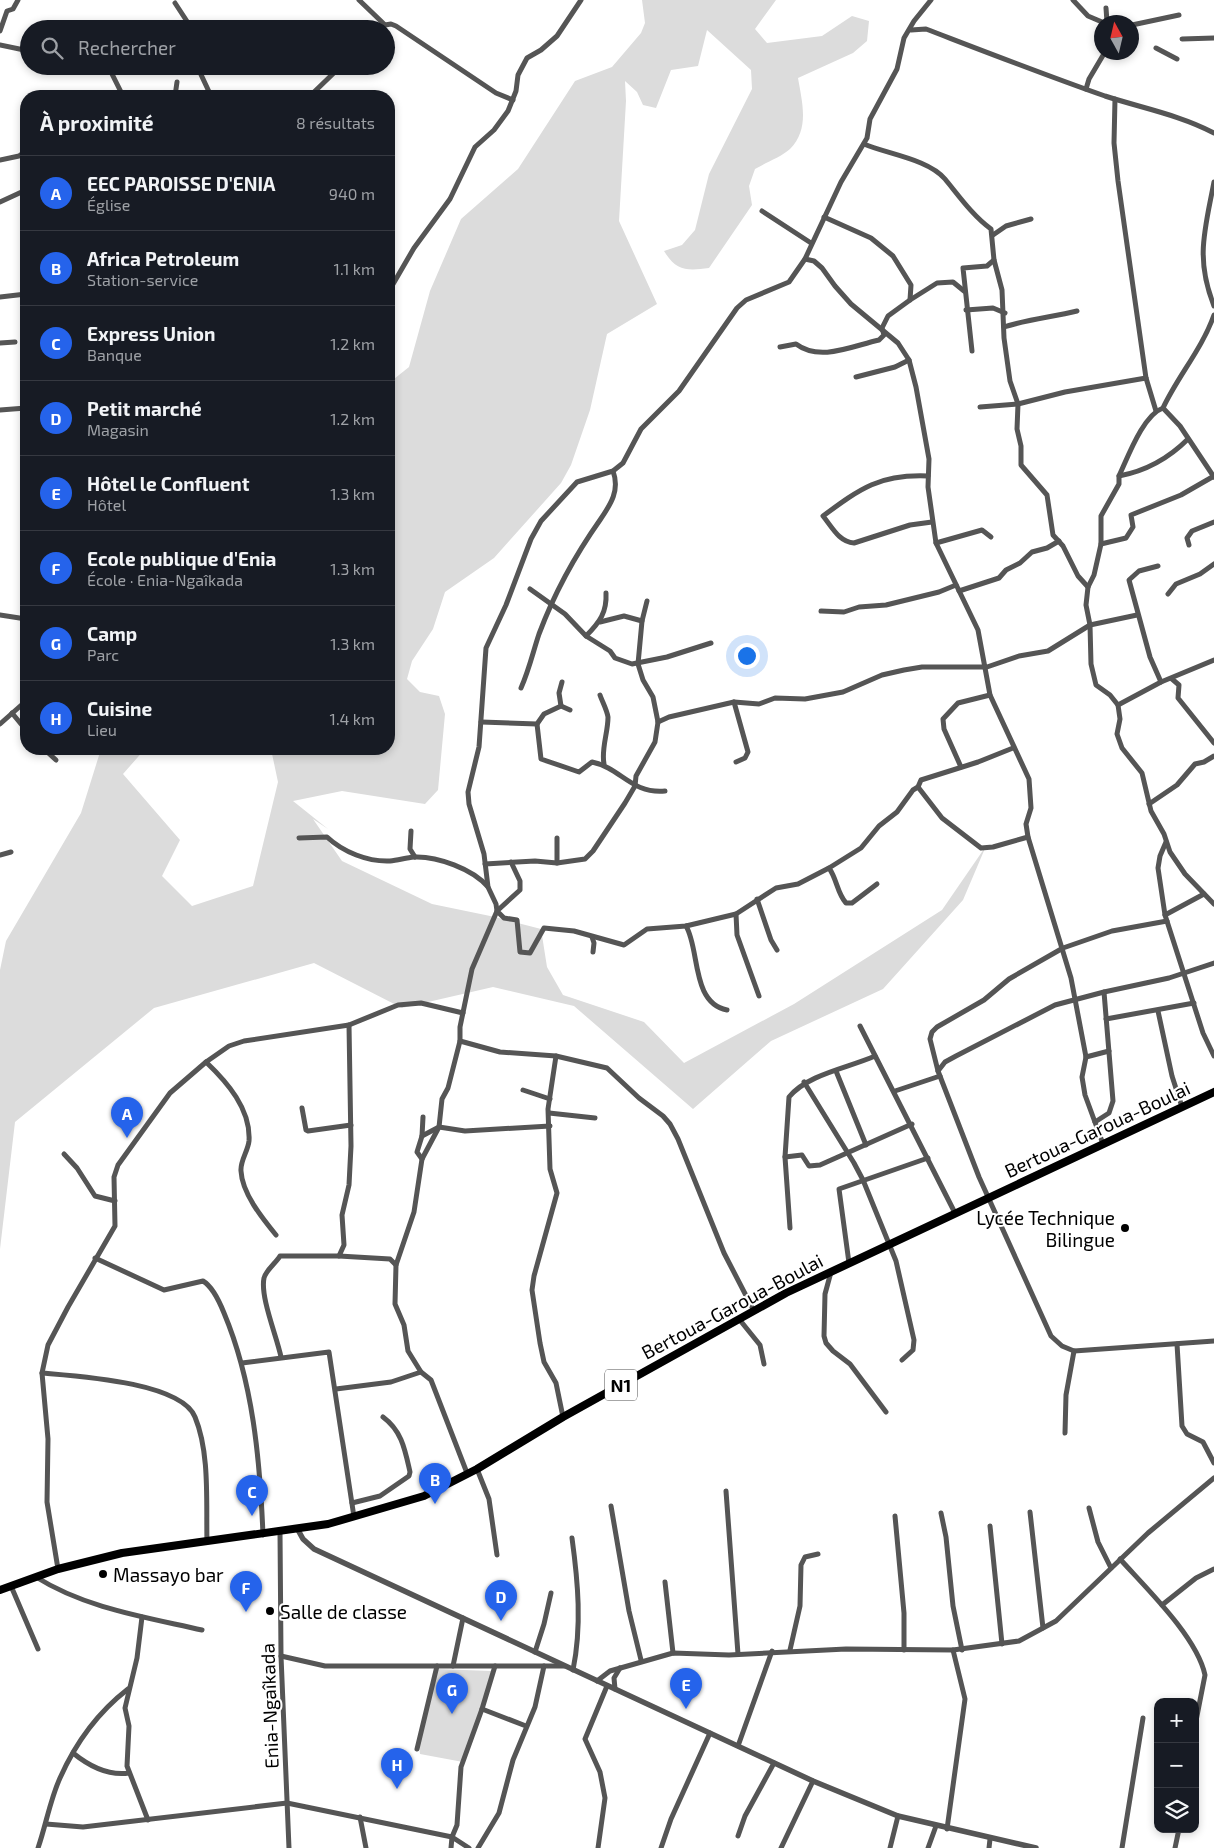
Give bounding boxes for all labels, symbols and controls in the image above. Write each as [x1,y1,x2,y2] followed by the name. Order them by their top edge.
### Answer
[1094,15,1139,60] north arrow
[20,20,395,75] search box
[38,34,66,62] icon: search
[78,36,176,59] text: Rechercher
[40,110,154,135] text: À proximité
[296,113,375,132] text: 8 résultats
[87,172,276,195] text: EEC PAROISSE D'ENIA
[51,184,61,203] text: A
[329,184,375,203] text: 940 m
[87,195,130,214] text: Église
[87,247,239,270] text: Africa Petroleum
[51,259,61,278] text: B
[334,259,375,278] text: 1.1 km
[87,270,198,289] text: Station-service
[87,322,215,345] text: Express Union
[51,334,61,353] text: C
[330,334,375,353] text: 1.2 km
[87,345,142,364] text: Banque
[87,397,202,420] text: Petit marché
[51,409,61,428] text: D
[330,409,375,428] text: 1.2 km
[87,420,149,439] text: Magasin
[87,472,249,495] text: Hôtel le Confluent
[51,484,61,503] text: E
[330,484,375,503] text: 1.3 km
[87,495,126,514] text: Hôtel
[87,547,276,570] text: Ecole publique d'Enia
[52,559,60,578] text: F
[330,559,375,578] text: 1.3 km
[87,570,243,589] text: École · Enia-Ngaîkada
[87,622,137,645] text: Camp
[51,634,61,653] text: G
[330,634,375,653] text: 1.3 km
[734,643,760,669] your location
[87,645,119,664] text: Parc
[87,697,152,720] text: Cuisine
[50,709,62,728] text: H
[330,709,375,728] text: 1.4 km
[87,720,117,739] text: Lieu
[1001,1076,1193,1182] street label: Bertoua-Garoua-Boulai
[111,1097,143,1138] pin: A
[976,1206,1115,1251] place label: Lycée Technique Bilingue
[1119,1222,1131,1234] marker: Lycée Technique Bilingue
[637,1248,827,1364] street label: Bertoua-Garoua-Boulai
[605,1370,637,1400] road number: N1
[419,1463,451,1504] pin: B
[236,1475,268,1516] pin: C
[113,1563,224,1586] place label: Massayo bar
[97,1568,109,1580] marker: Massayo bar
[230,1571,262,1612] pin: F
[485,1580,517,1621] pin: D
[280,1600,407,1623] place label: Salle de classe
[264,1605,276,1617] marker: Salle de classe
[255,1643,283,1769] street label: Enia-Ngaîkada
[670,1668,702,1709] pin: E
[436,1673,468,1714] pin: G
[1154,1698,1199,1833] map controls
[1154,1698,1199,1743] button: +
[1154,1743,1199,1788] button: −
[381,1748,413,1789] pin: H
[1154,1788,1199,1833] button: layers

